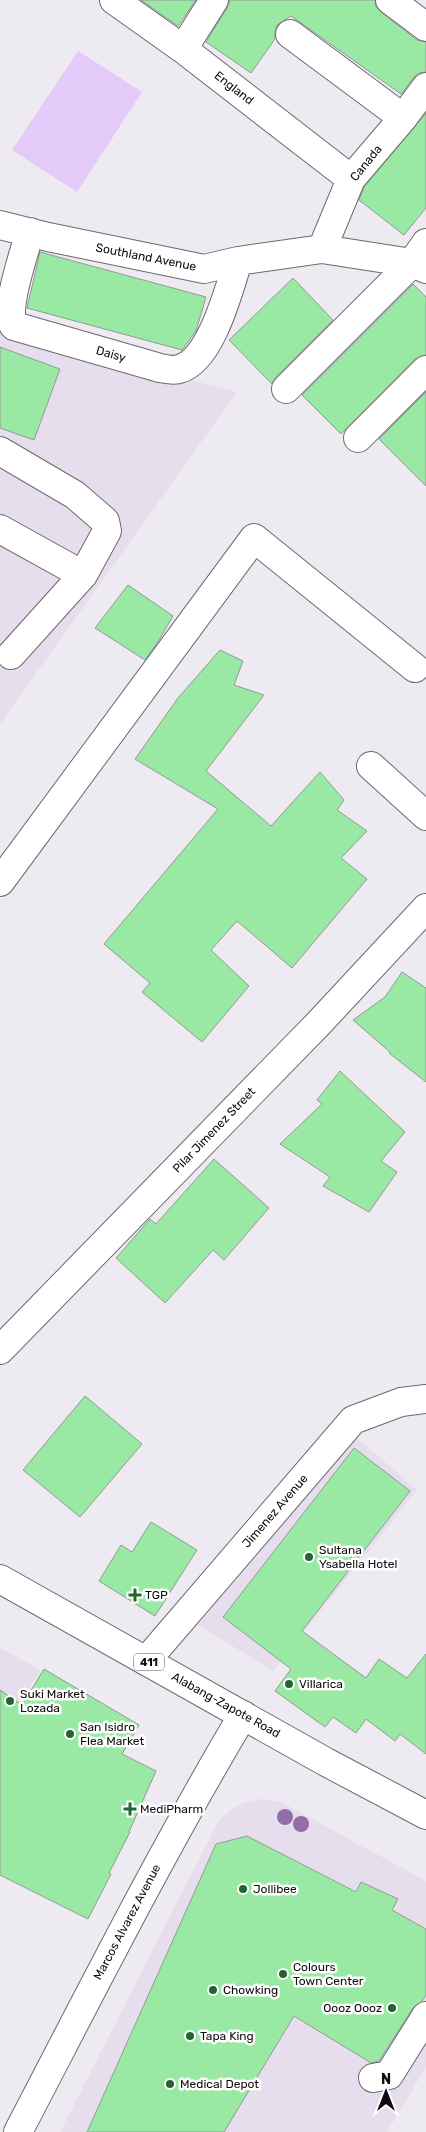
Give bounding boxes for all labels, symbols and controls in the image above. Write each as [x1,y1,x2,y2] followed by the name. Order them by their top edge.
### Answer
[212,68,256,108] street label: England
[347,142,385,184] street label: Canada
[95,240,198,274] street label: Southland Avenue
[94,343,128,365] street label: Daisy
[170,1084,258,1176] street label: Pilar Jimenez Street
[239,1471,311,1551] street label: Jimenez Avenue
[319,1543,398,1571] place label: Sultana Ysabella Hotel
[303,1551,315,1563] marker: Sultana Ysabella Hotel
[145,1588,168,1602] place label: TGP
[129,1589,141,1601] marker: TGP
[134,1654,164,1670] road number: 411
[169,1669,283,1741] street label: Alabang-Zapote Road
[299,1677,343,1691] place label: Villarica
[283,1678,295,1690] marker: Villarica
[20,1687,85,1715] place label: Suki Market Lozada
[4,1695,16,1707] marker: Suki Market Lozada
[80,1720,145,1748] place label: San Isidro Flea Market
[64,1728,76,1740] marker: San Isidro Flea Market
[140,1802,203,1816] place label: MediPharm
[124,1803,136,1815] marker: MediPharm
[91,1862,164,1982] street label: Marcos Alvarez Avenue
[253,1882,297,1896] place label: Jollibee
[237,1883,249,1895] marker: Jollibee
[293,1960,364,1988] place label: Colours Town Center
[277,1968,289,1980] marker: Colours Town Center
[223,1983,278,1997] place label: Chowking
[207,1984,219,1996] marker: Chowking
[323,2001,382,2015] place label: Oooz Oooz
[386,2002,398,2014] marker: Oooz Oooz
[200,2029,254,2043] place label: Tapa King
[184,2030,196,2042] marker: Tapa King
[361,2067,411,2117] north arrow
[381,2071,391,2088] text: N
[180,2077,259,2091] place label: Medical Depot
[164,2078,176,2090] marker: Medical Depot

